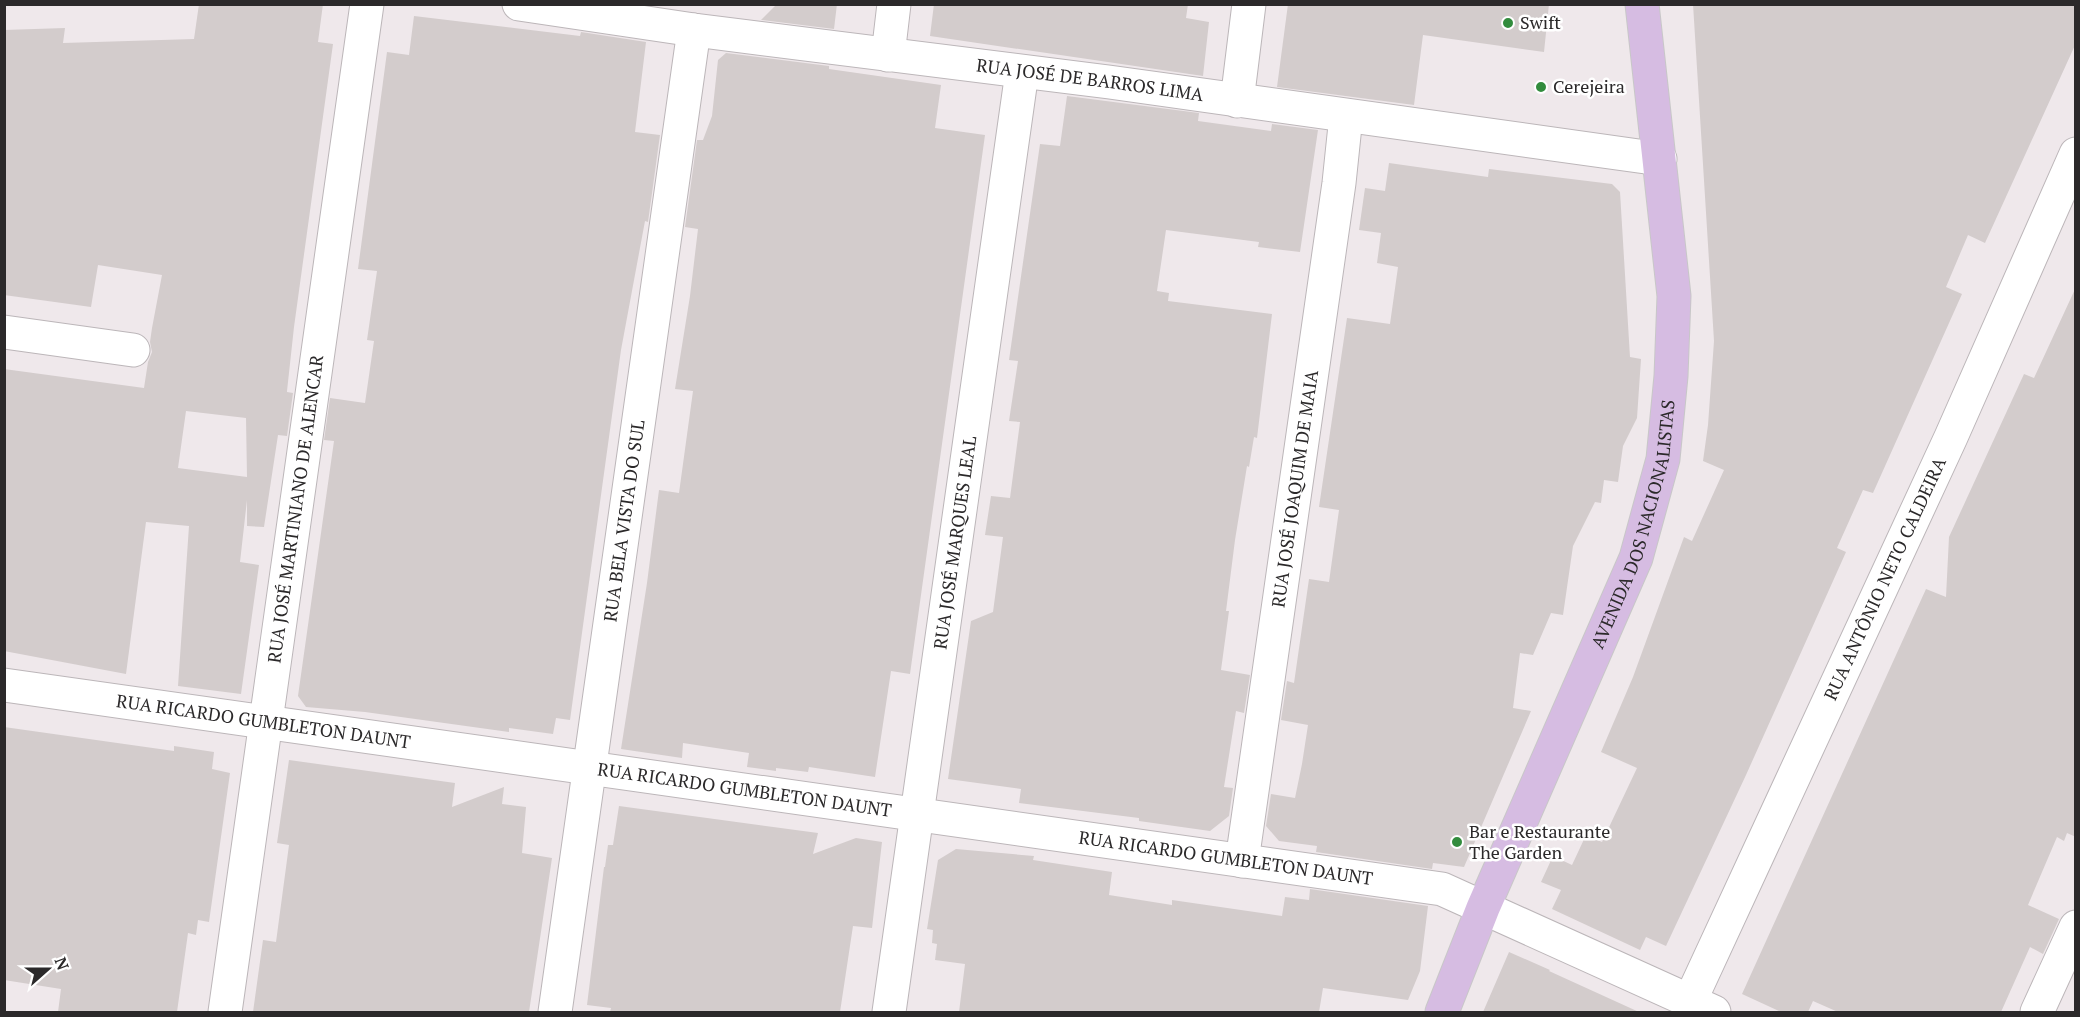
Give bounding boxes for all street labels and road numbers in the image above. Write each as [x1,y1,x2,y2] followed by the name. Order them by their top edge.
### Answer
[975,52,1206,106] street label: RUA JOSÉ DE BARROS LIMA
[261,353,329,664] street label: RUA JOSÉ MARTINIANO DE ALENCAR
[1265,368,1323,609] street label: RUA JOSÉ JOAQUIM DE MAIA
[1585,399,1680,652] street label: AVENIDA DOS NACIONALISTAS
[597,418,650,623] street label: RUA BELA VISTA DO SUL
[927,434,981,651] street label: RUA JOSÉ MARQUES LEAL
[1818,453,1951,704] street label: RUA ANTÔNIO NETO CALDEIRA
[115,688,412,754] street label: RUA RICARDO GUMBLETON DAUNT
[596,756,893,822] street label: RUA RICARDO GUMBLETON DAUNT
[1077,825,1375,890] street label: RUA RICARDO GUMBLETON DAUNT

